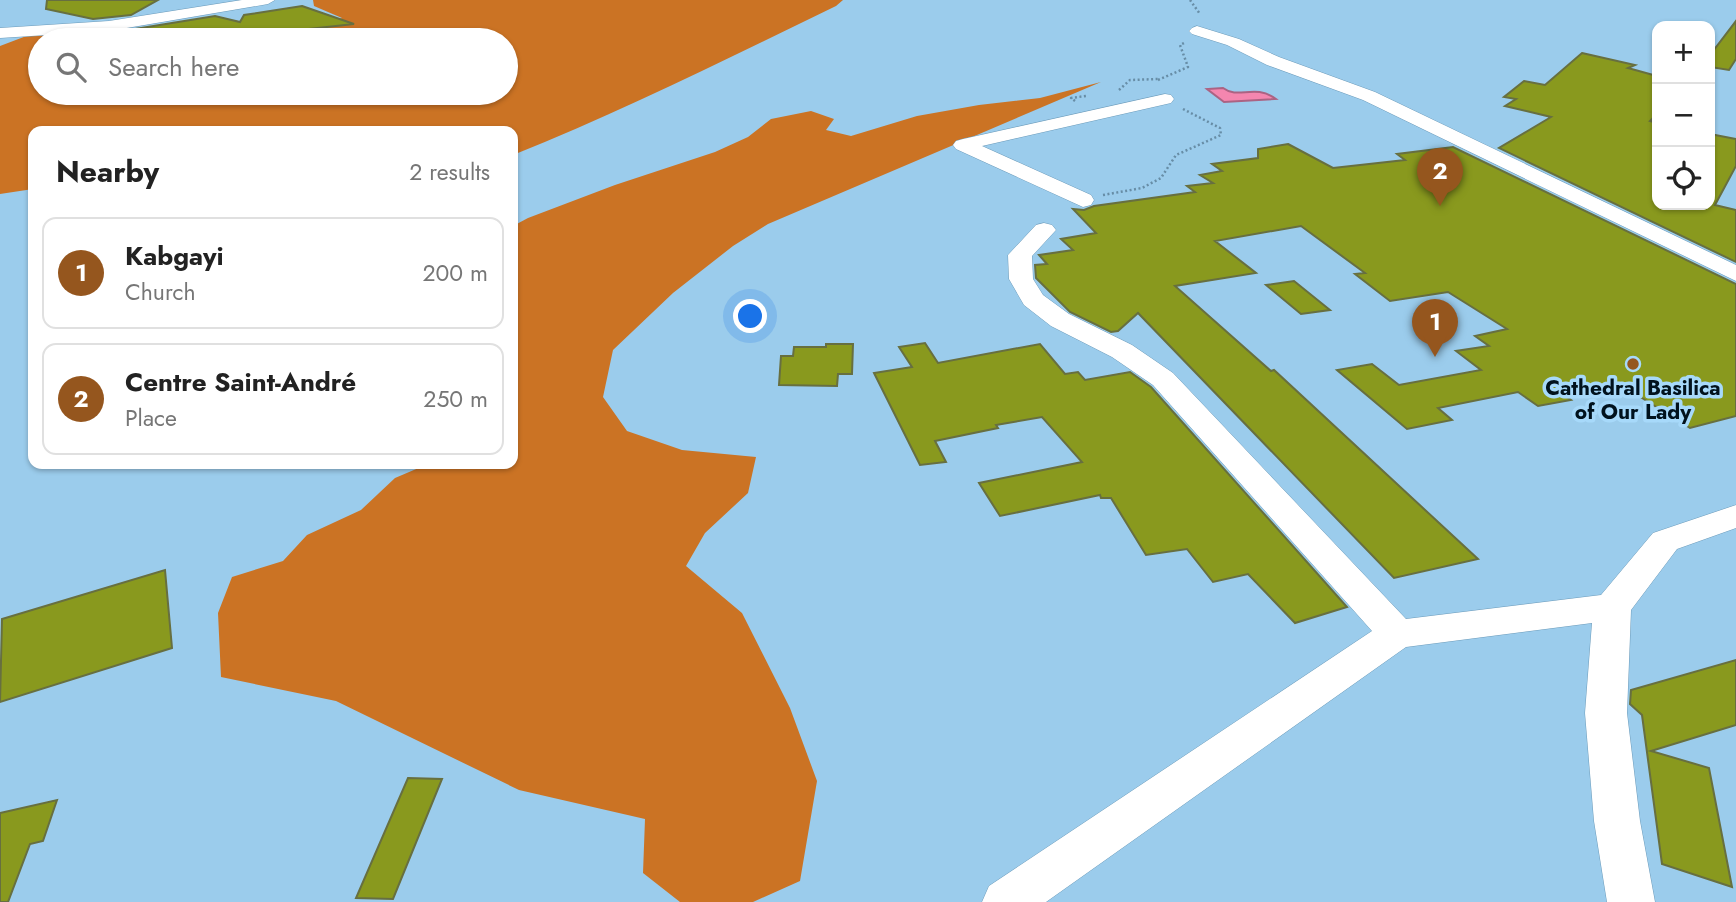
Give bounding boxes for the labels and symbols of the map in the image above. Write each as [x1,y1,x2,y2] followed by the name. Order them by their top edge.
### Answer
[1417,148,1463,206] pin: 2
[733,299,767,333] your location
[1412,299,1458,357] pin: 1
[1625,356,1641,372] marker: Cathedral Basilica of Our Lady
[1545,373,1721,427] place label: Cathedral Basilica of Our Lady

